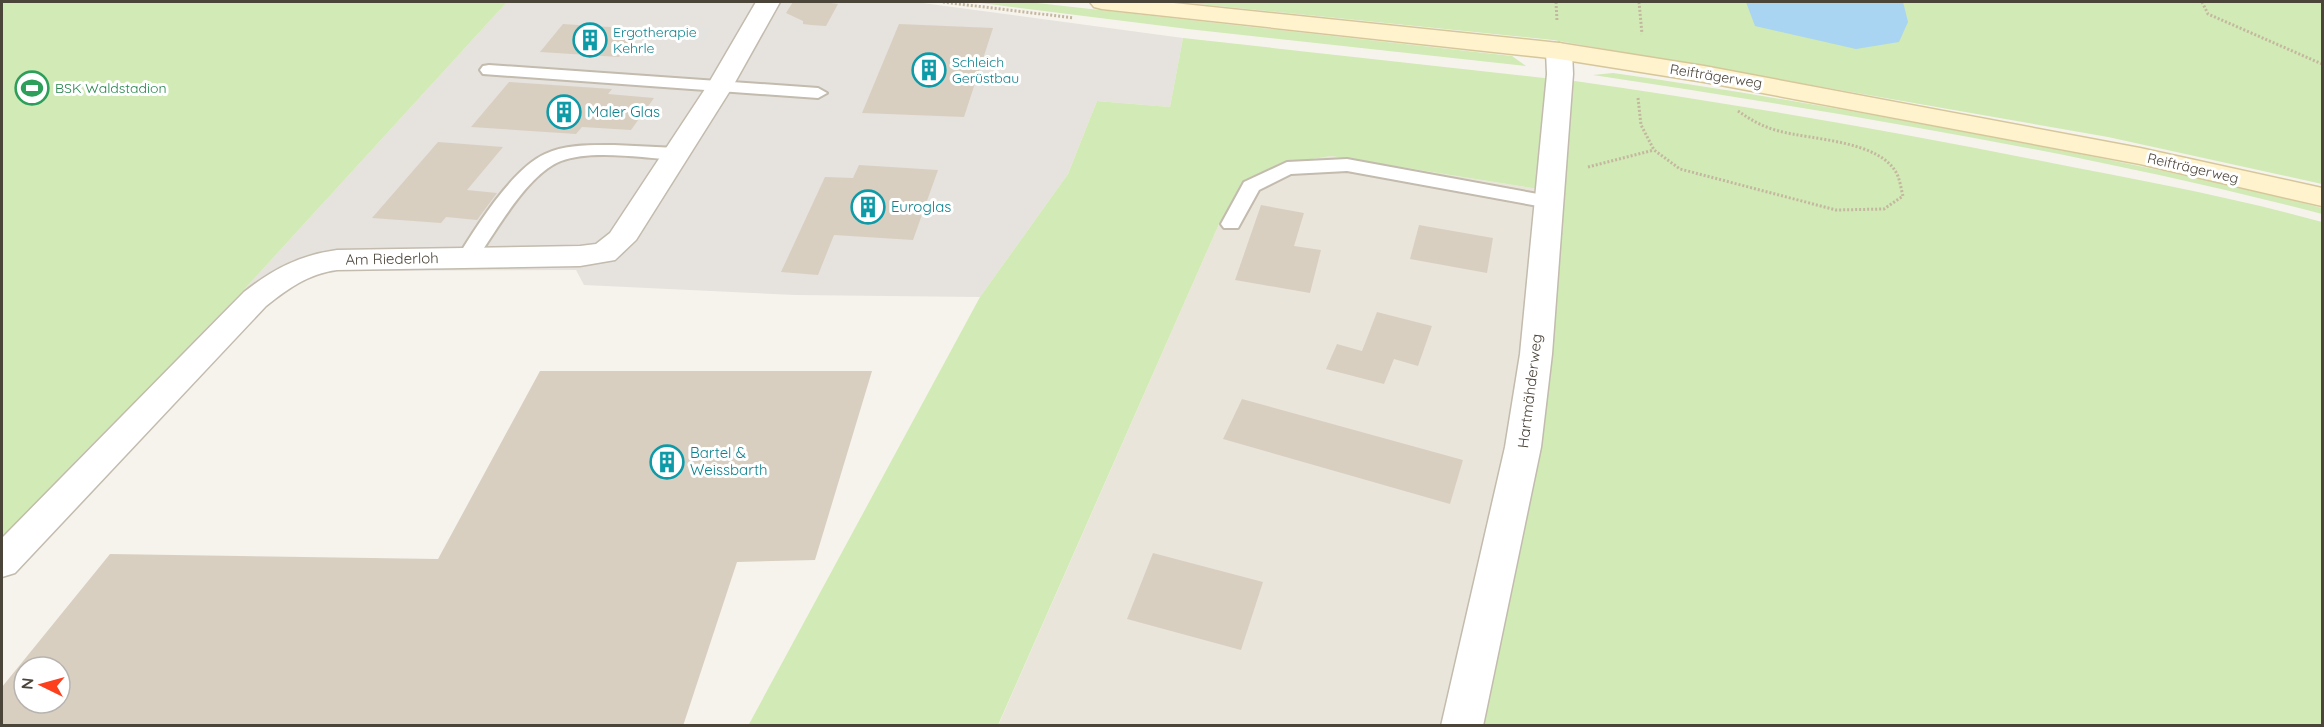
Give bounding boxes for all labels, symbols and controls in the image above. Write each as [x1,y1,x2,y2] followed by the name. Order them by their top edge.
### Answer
[572,22,608,58] building icon: Ergotherapie Kehrle
[613,23,697,57] place label: Ergotherapie Kehrle
[911,52,947,88] building icon: Schleich Gerüstbau
[952,53,1019,87] place label: Schleich Gerüstbau
[1669,60,1763,92] street label: Reifträgerweg
[14,70,50,106] sports icon: BSK Waldstadion
[55,79,167,97] place label: BSK Waldstadion
[546,94,582,130] building icon: Maler Glas
[587,102,660,121] place label: Maler Glas
[2146,149,2240,187] street label: Reifträgerweg
[850,189,886,225] building icon: Euroglas
[891,197,951,216] place label: Euroglas
[345,248,439,269] street label: Am Riederloh
[1513,333,1546,449] street label: Hartmähderweg
[690,443,768,479] place label: Bartel & Weissbarth
[649,444,685,480] building icon: Bartel & Weissbarth
[12,655,72,715] north arrow
[17,677,38,690] text: N

